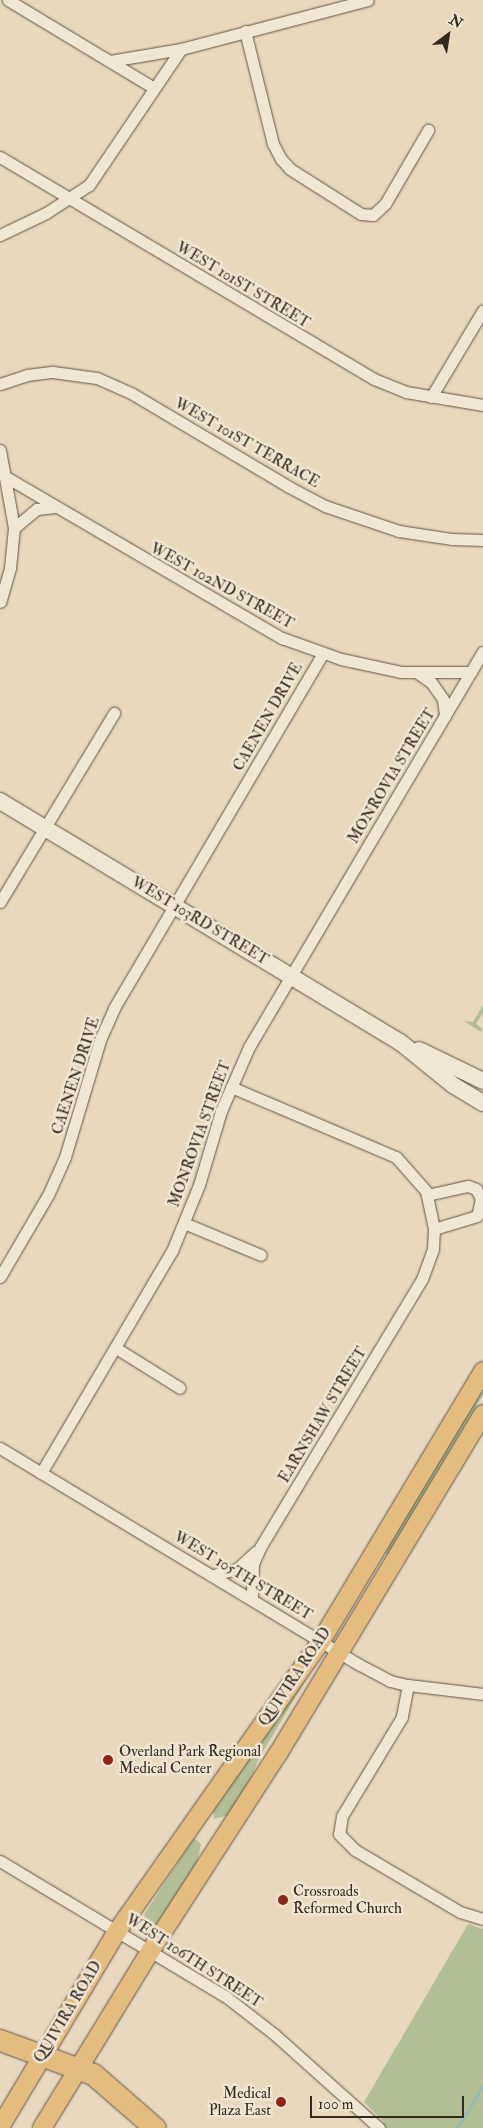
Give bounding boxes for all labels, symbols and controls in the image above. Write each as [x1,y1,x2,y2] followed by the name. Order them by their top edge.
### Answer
[423,10,473,60] north arrow
[446,11,466,32] text: N
[173,238,313,332] street label: WEST 101ST STREET
[171,394,323,492] street label: WEST 101ST TERRACE
[147,539,297,633] street label: WEST 102ND STREET
[230,660,306,774] street label: CAENEN DRIVE
[345,705,439,847] street label: MONROVIA STREET
[128,873,272,969] street label: WEST 103RD STREET
[49,1015,103,1137] street label: CAENEN DRIVE
[165,1058,235,1210] street label: MONROVIA STREET
[275,1344,371,1486] street label: EARNSHAW STREET
[171,1528,315,1624] street label: WEST 105TH STREET
[255,1624,335,1730] street label: QUIVIRA ROAD
[119,1742,261,1777] place label: Overland Park Regional Medical Center
[101,1753,115,1767] marker: Overland Park Regional Medical Center
[293,1882,402,1917] place label: Crossroads Reformed Church
[277,1894,289,1906] marker: Crossroads Reformed Church
[123,1910,265,2012] street label: WEST 106TH STREET
[31,1958,105,2066] street label: QUIVIRA ROAD
[209,2084,271,2119] place label: Medical Plaza East
[313,2086,467,2118] scale bar
[318,2095,353,2114] text: 100 m
[275,2096,287,2108] marker: Medical Plaza East

